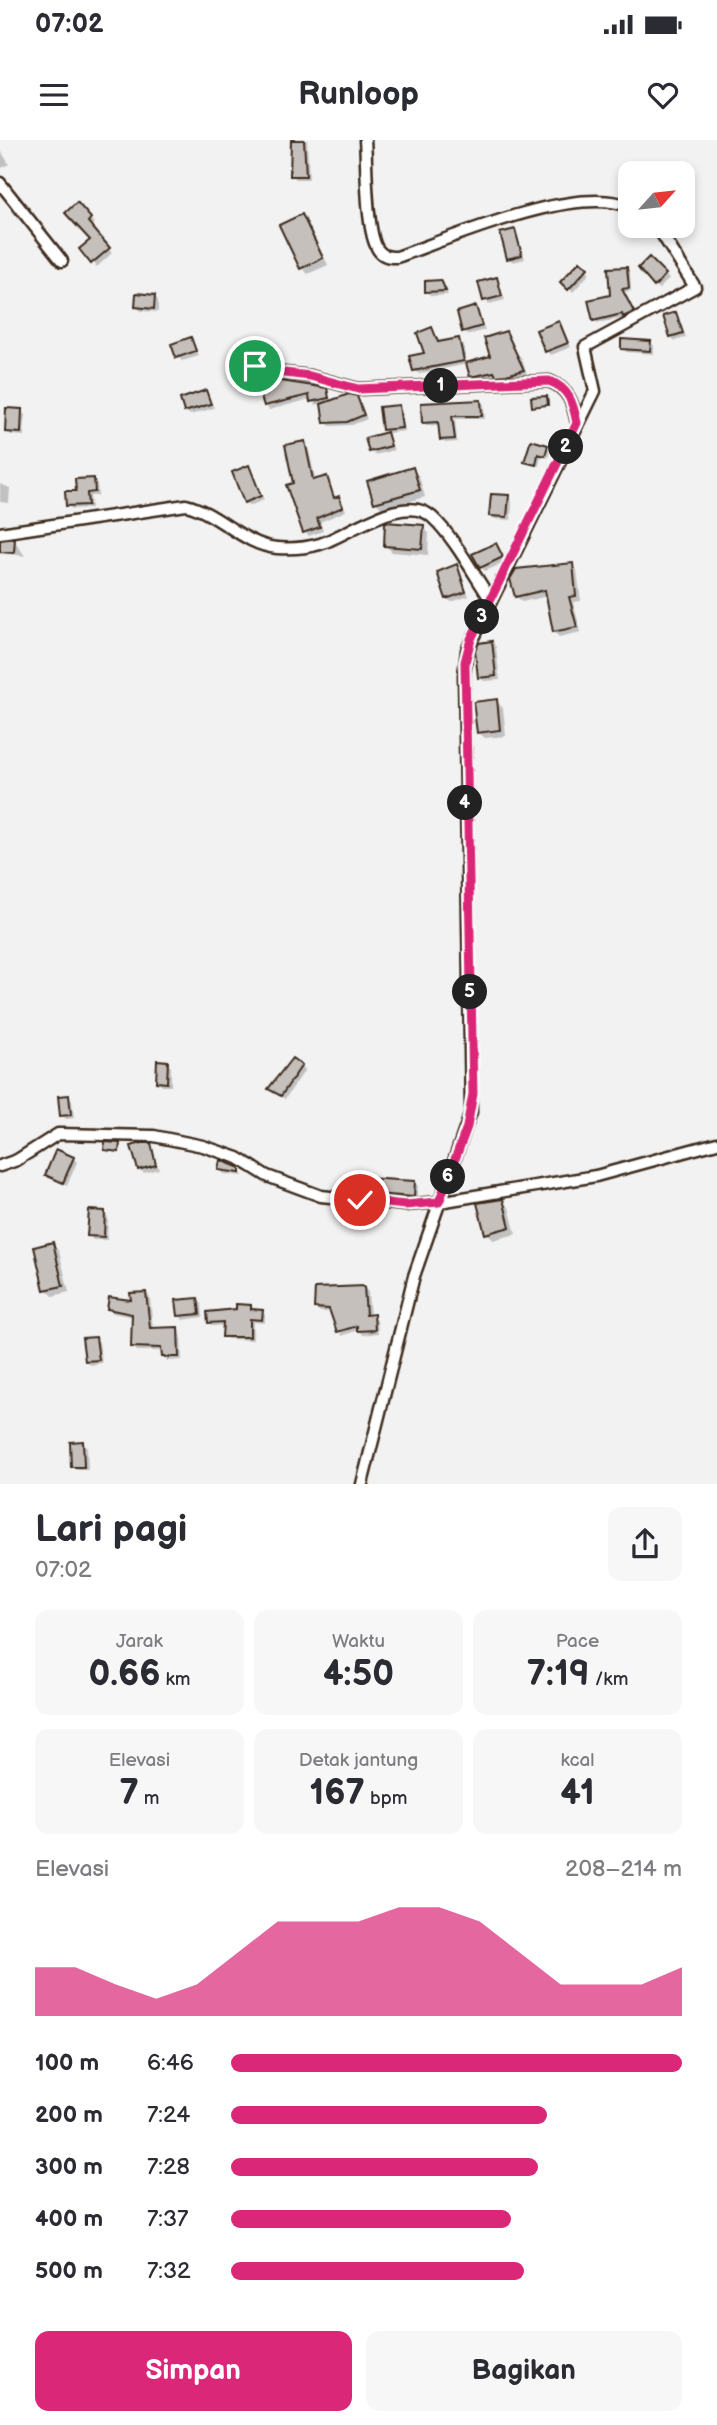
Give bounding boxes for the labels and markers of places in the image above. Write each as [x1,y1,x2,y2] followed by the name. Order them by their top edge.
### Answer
[225,336,285,396] pin
[424,369,458,404] pin: 1
[548,430,584,464] pin: 2
[464,600,500,634] pin: 3
[448,786,482,820] pin: 4
[452,974,488,1010] pin: 5
[430,1160,466,1194] pin: 6
[330,1170,390,1230] pin

